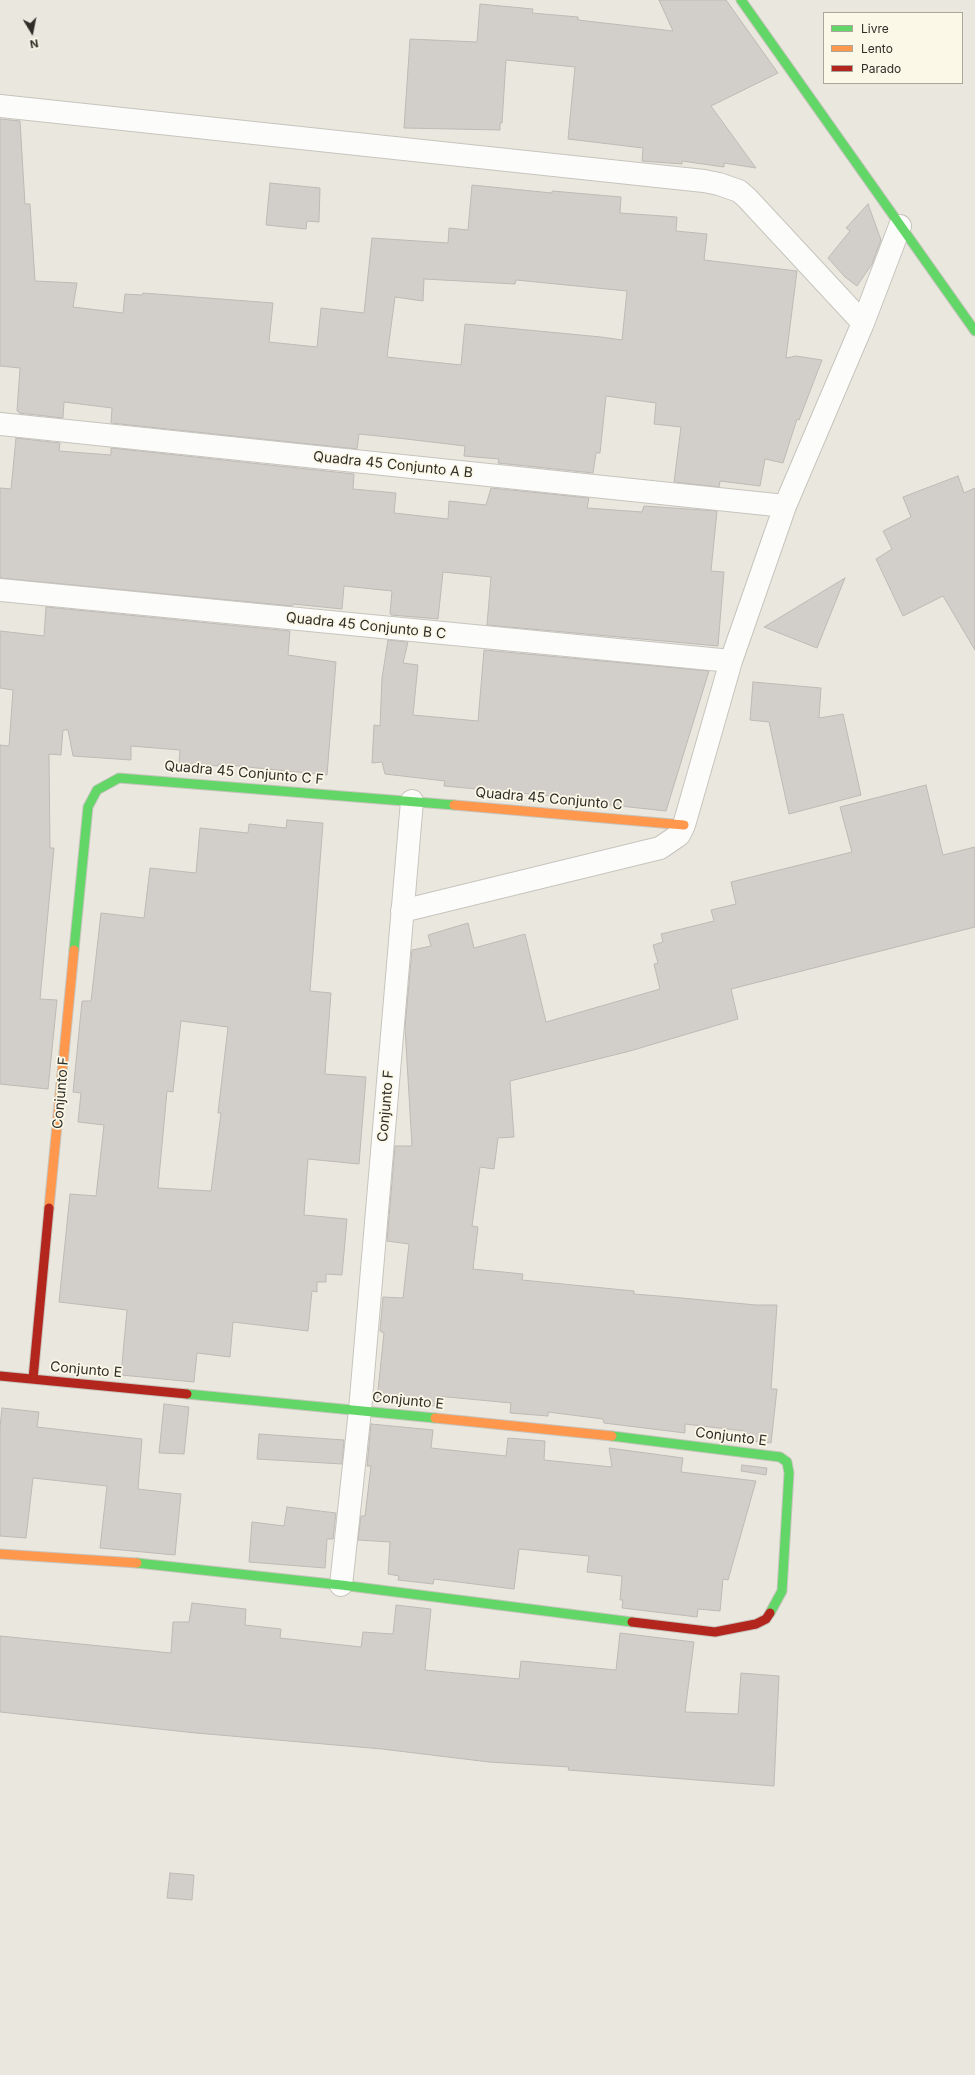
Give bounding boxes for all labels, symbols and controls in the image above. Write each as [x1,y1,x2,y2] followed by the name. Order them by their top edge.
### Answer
[12,12,52,52] north arrow
[823,12,963,84] legend
[861,21,889,36] text: Livre
[29,36,39,51] text: N
[861,41,893,56] text: Lento
[861,61,901,76] text: Parado
[312,448,474,482] street label: Quadra 45 Conjunto A B
[285,609,447,643] street label: Quadra 45 Conjunto B C
[164,758,324,788] street label: Quadra 45 Conjunto C F
[475,784,623,814] street label: Quadra 45 Conjunto C
[49,1056,73,1130] street label: Conjunto F
[374,1069,398,1143] street label: Conjunto F
[49,1358,123,1382] street label: Conjunto E
[371,1389,445,1413] street label: Conjunto E
[694,1424,768,1450] street label: Conjunto E

